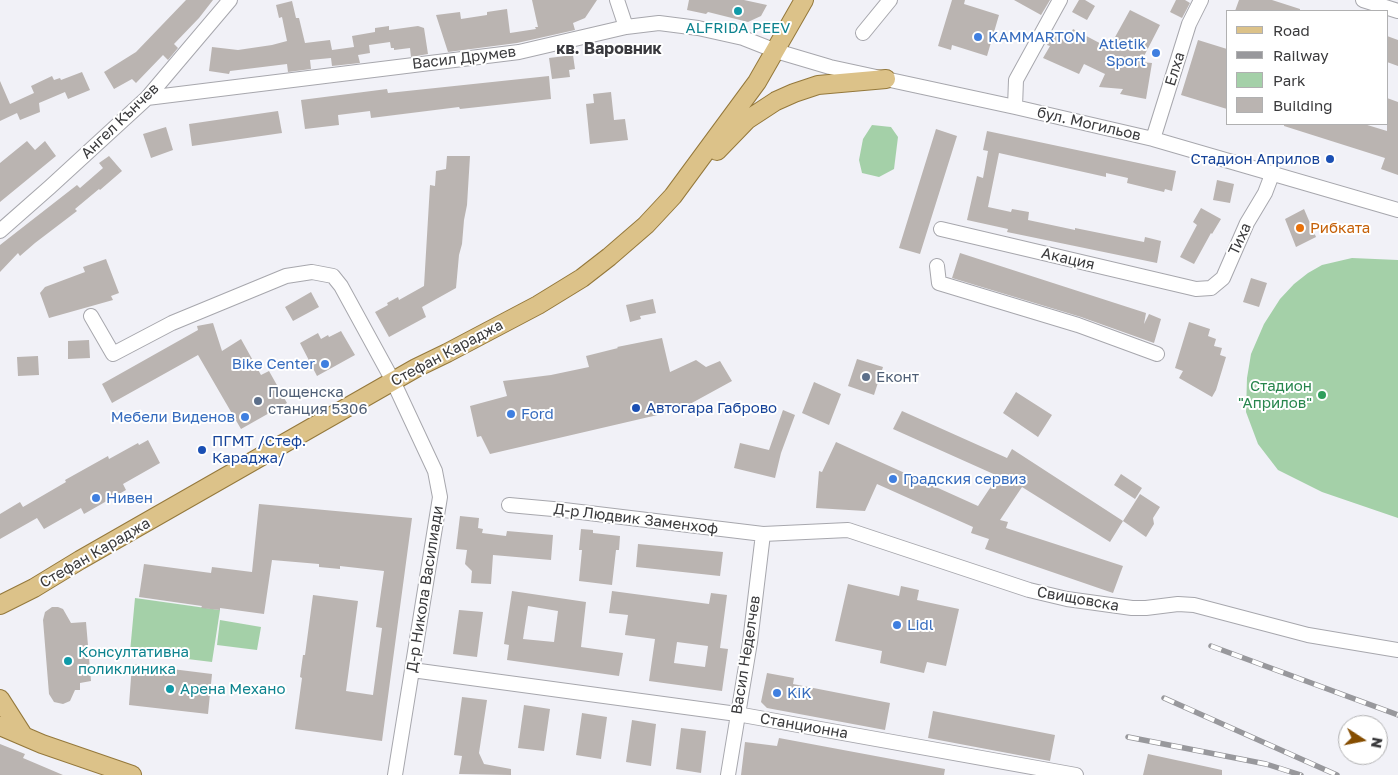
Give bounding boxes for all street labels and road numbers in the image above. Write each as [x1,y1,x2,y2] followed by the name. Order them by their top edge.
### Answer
[411,43,517,73] street label: Васил Друмев
[1161,50,1189,88] street label: Елха
[78,80,162,162] street label: Ангел Кънчев
[1035,103,1143,145] street label: бул. Могильов
[1225,220,1255,258] street label: Тиха
[1040,244,1096,274] street label: Акация
[388,316,506,390] street label: Стефан Караджа
[553,500,719,538] street label: Д-р Людвик Заменхоф
[403,504,447,674] street label: Д-р Никола Василиади
[37,514,153,592] street label: Стефан Караджа
[1036,583,1120,615] street label: Свищовска
[728,594,764,716] street label: Васил Неделчев
[759,709,849,743] street label: Станционна

